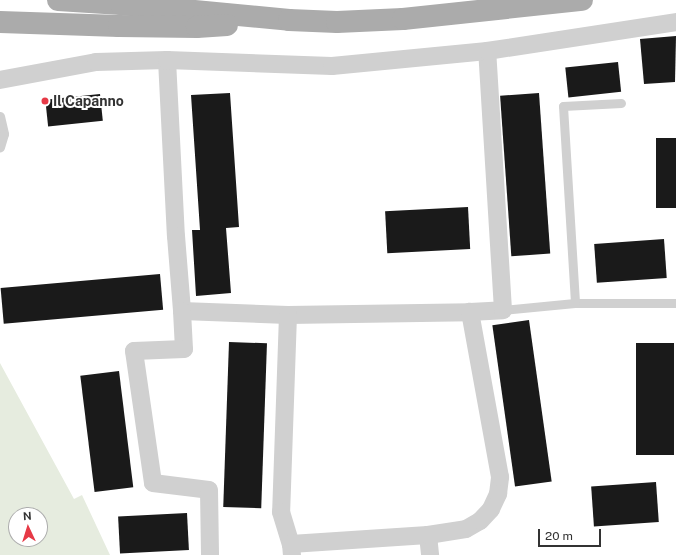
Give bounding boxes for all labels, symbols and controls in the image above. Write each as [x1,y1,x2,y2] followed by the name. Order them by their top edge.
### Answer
[53,93,124,109] place label: Il Capanno
[40,96,50,106] marker: Il Capanno
[8,507,48,547] north arrow
[23,510,32,522] text: N
[540,521,603,547] scale bar
[545,529,573,543] text: 20 m

